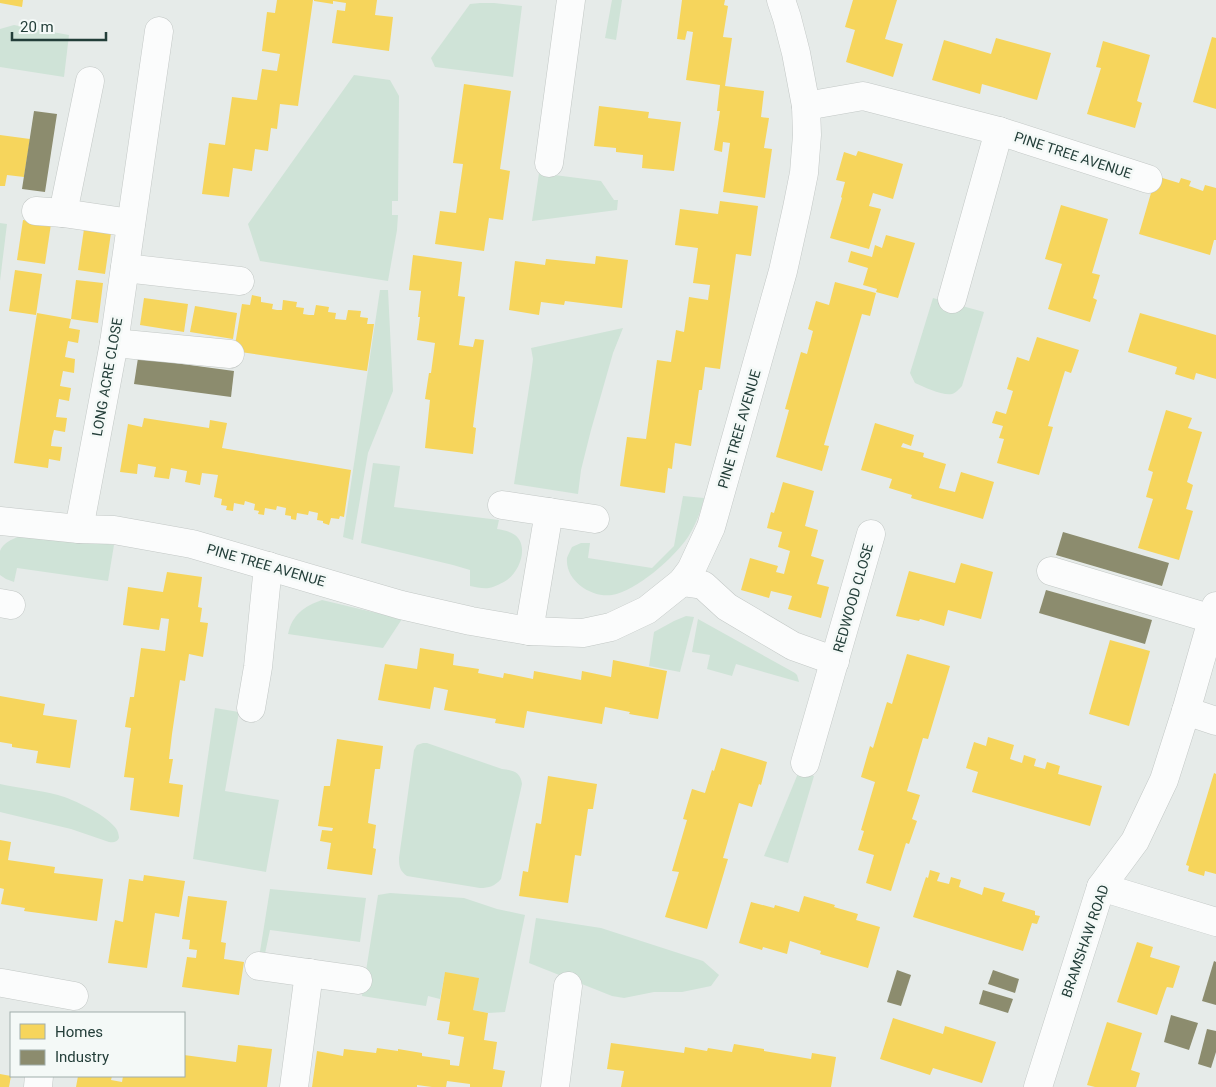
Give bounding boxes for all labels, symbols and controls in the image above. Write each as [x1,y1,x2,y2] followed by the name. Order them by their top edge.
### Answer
[12,10,106,42] scale bar
[20,18,54,36] text: 20 m
[1012,128,1134,182] street label: PINE TREE AVENUE
[89,316,125,438] street label: LONG ACRE CLOSE
[714,368,764,490] street label: PINE TREE AVENUE
[205,540,327,590] street label: PINE TREE AVENUE
[830,542,876,654] street label: REDWOOD CLOSE
[1058,883,1112,999] street label: BRAMSHAW ROAD
[10,1012,185,1077] legend
[55,1023,103,1041] text: Homes
[55,1048,109,1066] text: Industry

